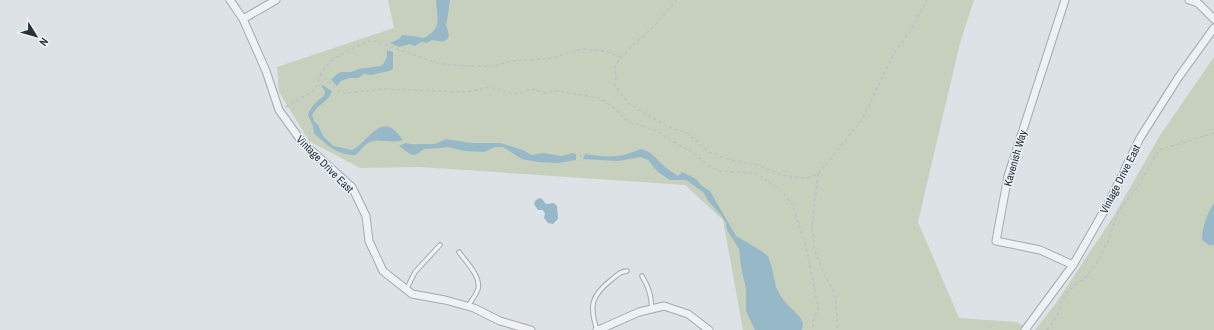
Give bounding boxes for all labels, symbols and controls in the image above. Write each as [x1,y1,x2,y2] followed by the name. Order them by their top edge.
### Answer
[16,16,56,56] north arrow
[36,35,52,49] text: N
[1000,128,1030,188] street label: Kavenish Way
[293,132,357,196] street label: Vintage Drive East
[1097,142,1144,216] street label: Vintage Drive East

